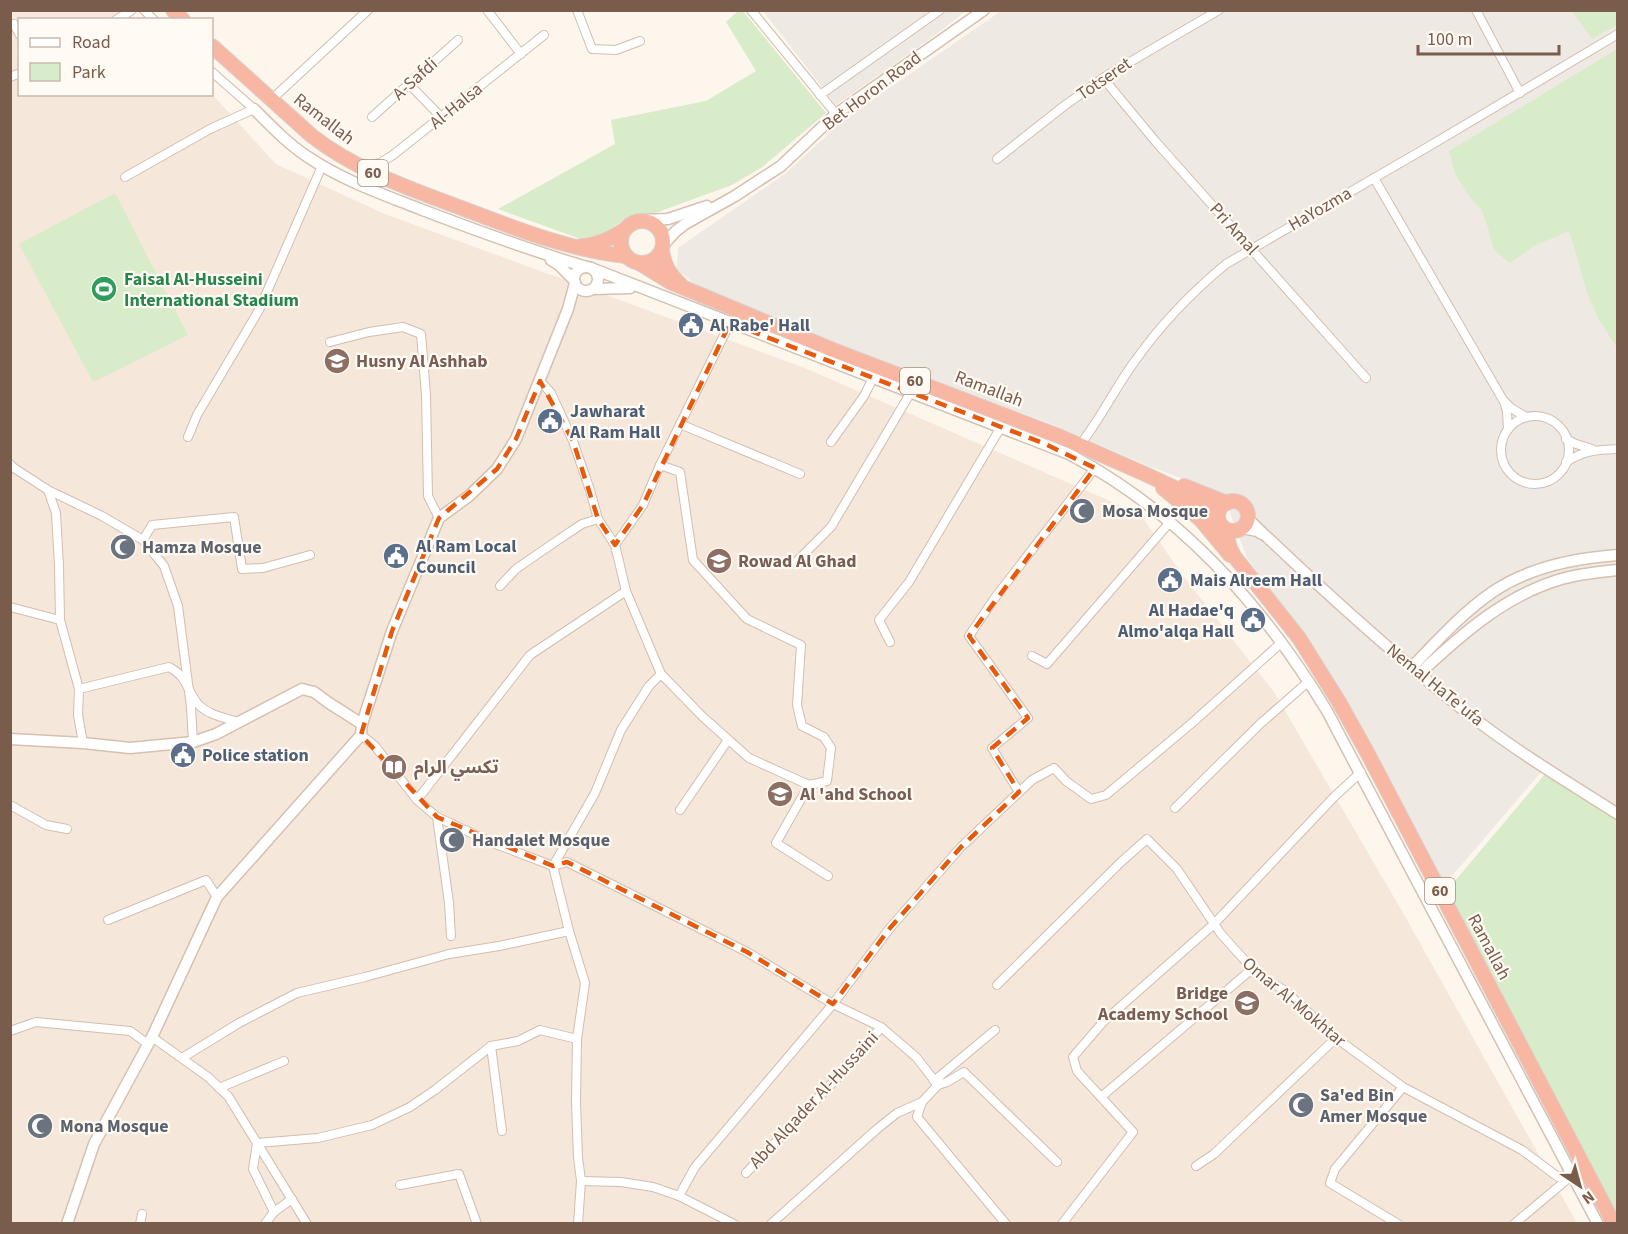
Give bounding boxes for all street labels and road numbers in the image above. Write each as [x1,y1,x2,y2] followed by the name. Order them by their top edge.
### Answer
[817,45,927,137] street label: Bet Horon Road
[387,52,443,106] street label: A-Safdi
[1072,52,1136,106] street label: Totseret
[424,77,488,135] street label: Al-Halsa
[288,87,360,151] street label: Ramallah
[358,160,388,186] road number: 60
[1284,181,1356,237] street label: HaYozma
[1204,197,1264,261] street label: Pri Amal
[951,365,1027,413] street label: Ramallah
[900,368,930,394] road number: 60
[1381,638,1489,732] street label: Nemal HaTe'ufa
[1425,878,1455,904] road number: 60
[1461,910,1517,984] street label: Ramallah
[1237,951,1352,1053] street label: Omar Al-Mokhtar
[744,1026,884,1174] street label: Abd Alqader Al-Hussaini

